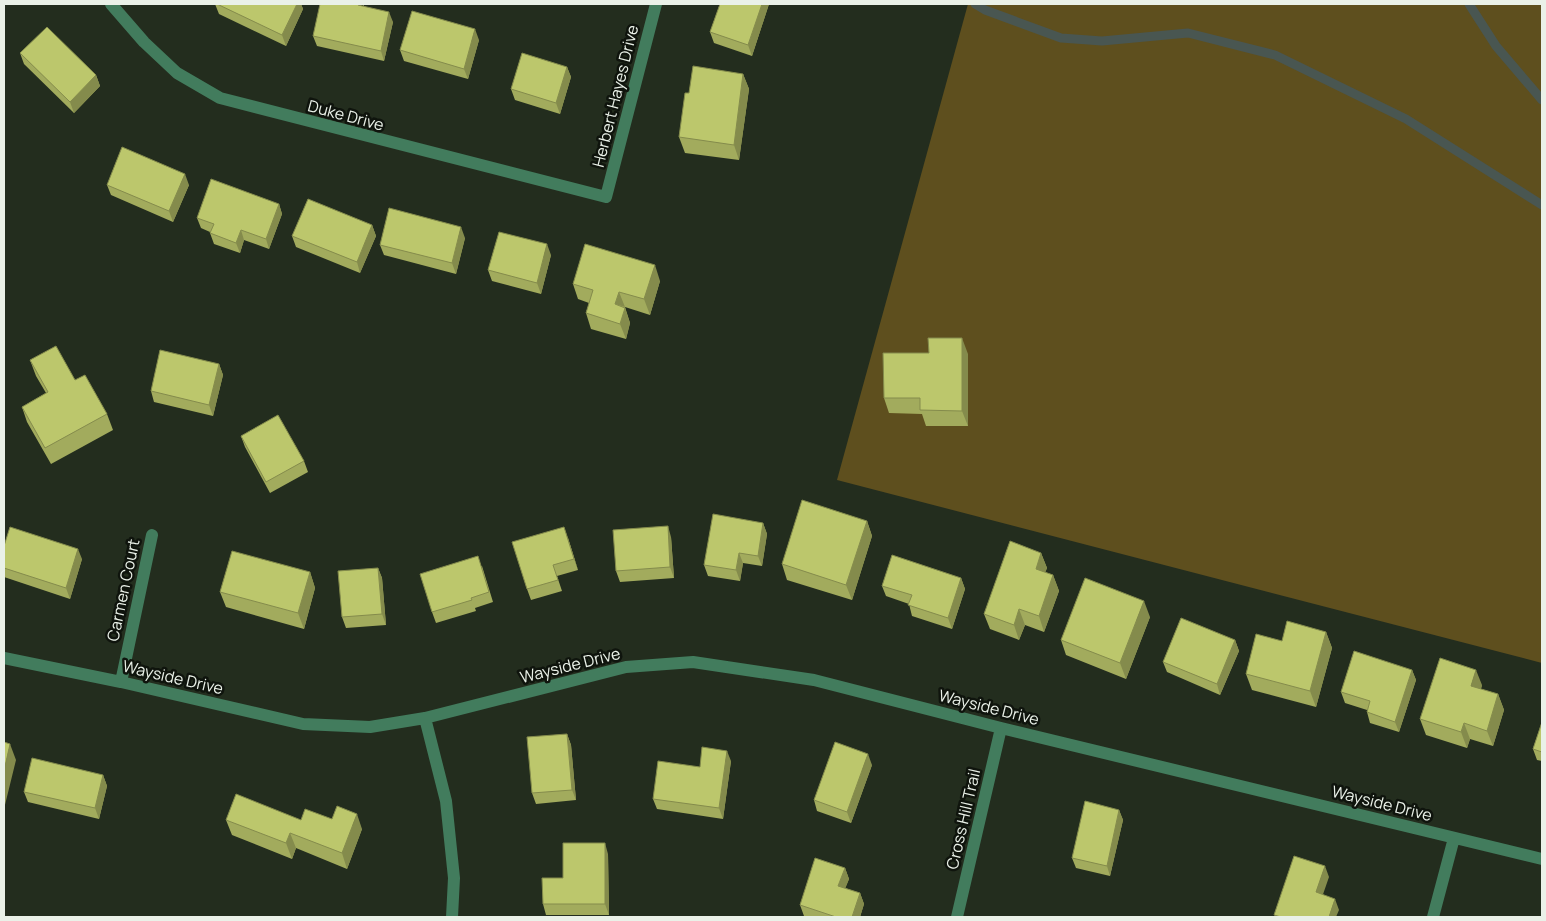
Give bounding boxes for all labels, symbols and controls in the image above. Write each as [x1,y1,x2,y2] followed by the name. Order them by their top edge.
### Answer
[587,22,643,170] street label: Herbert Hayes Drive
[305,94,387,136] street label: Duke Drive
[101,537,145,643] street label: Carmen Court
[518,642,622,688] street label: Wayside Drive
[121,655,225,699] street label: Wayside Drive
[937,684,1041,730] street label: Wayside Drive
[941,767,985,871] street label: Cross Hill Trail
[1330,780,1434,826] street label: Wayside Drive

